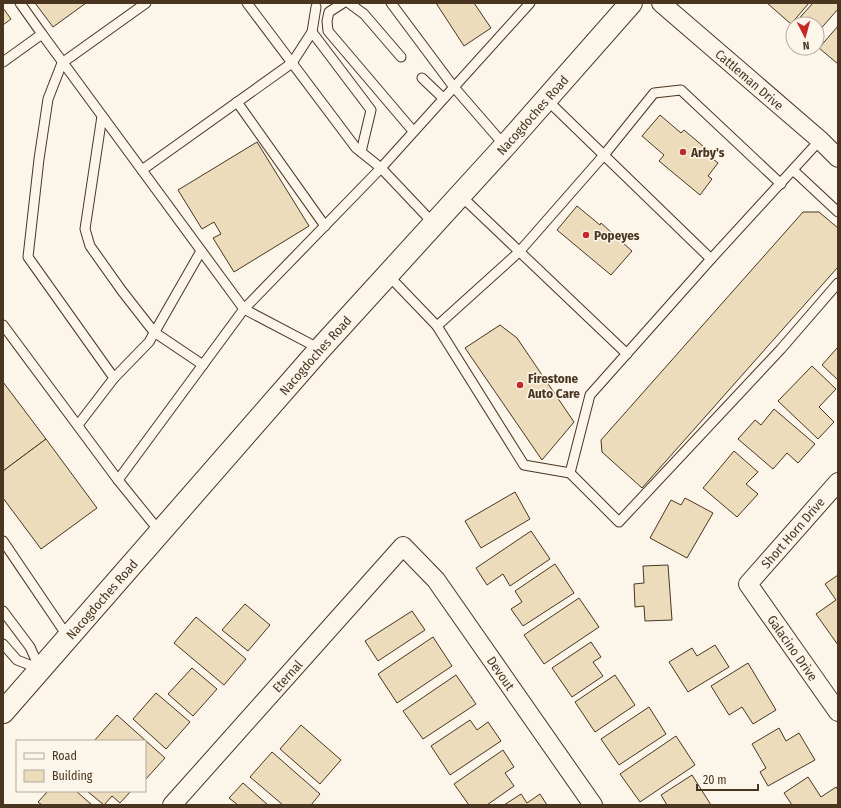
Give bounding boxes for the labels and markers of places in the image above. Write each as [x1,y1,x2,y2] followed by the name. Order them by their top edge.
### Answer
[690,145,725,160] place label: Arby's
[678,147,688,157] marker: Arby's
[594,228,640,243] place label: Popeyes
[581,230,591,240] marker: Popeyes
[527,371,580,401] place label: Firestone Auto Care
[515,380,525,390] marker: Firestone Auto Care

